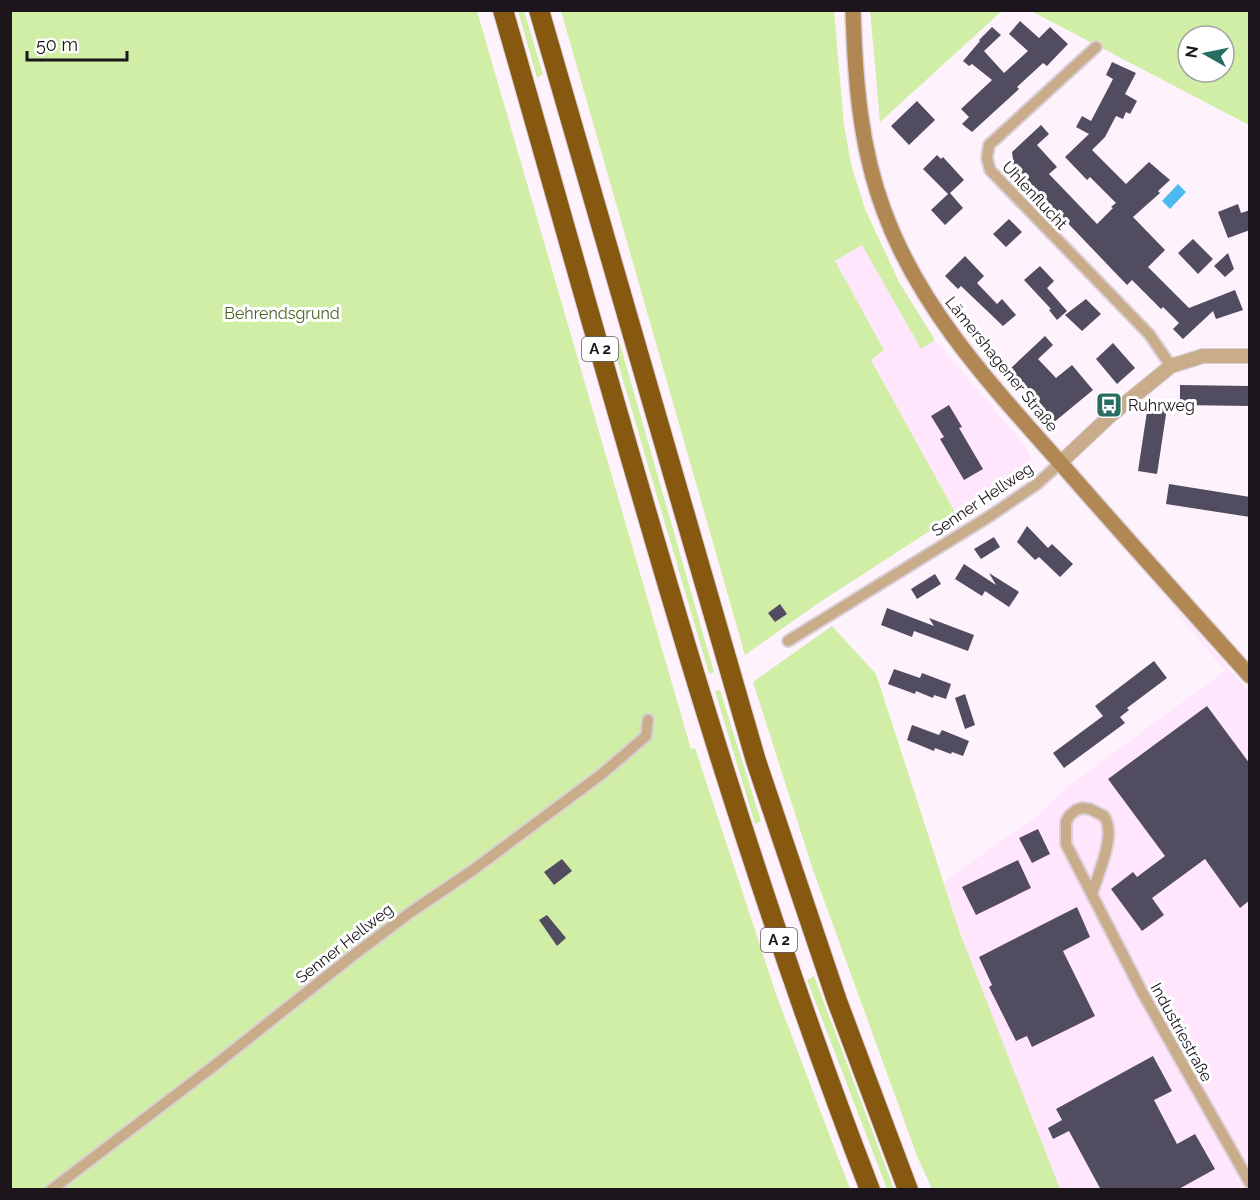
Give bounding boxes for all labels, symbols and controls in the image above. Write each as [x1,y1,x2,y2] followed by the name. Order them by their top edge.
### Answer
[27,24,128,62] scale bar
[1176,24,1236,84] north arrow
[36,34,78,55] text: 50 m
[1181,44,1202,59] text: N
[998,157,1072,234] street label: Uhlenflucht
[941,293,1062,436] street label: Lämershagener Straße
[224,304,340,323] park label: Behrendsgrund
[582,337,618,361] road number: A 2
[1094,390,1124,420] bus stop icon: Ruhrweg
[1128,396,1195,415] place label: Ruhrweg
[928,459,1036,540] street label: Senner Hellweg
[292,900,397,987] street label: Senner Hellweg
[761,928,797,952] road number: A 2
[1147,980,1217,1085] street label: Industriestraße

